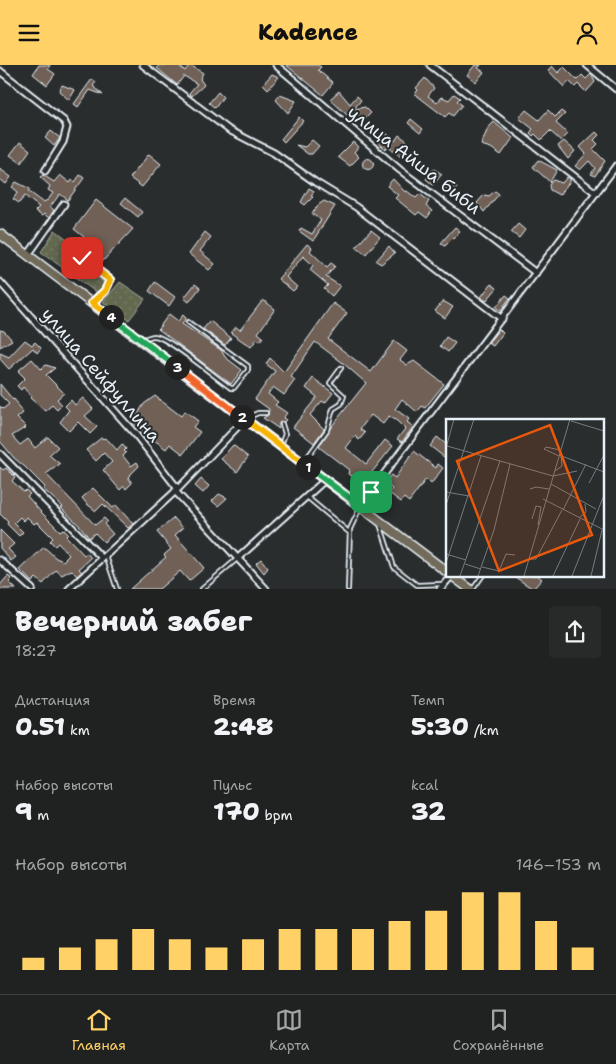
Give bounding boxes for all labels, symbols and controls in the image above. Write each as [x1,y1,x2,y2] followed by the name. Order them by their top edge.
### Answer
[258,18,358,47] text: Kadence
[15,19,43,47] icon: menu
[573,19,601,47] icon: person
[342,100,486,220] street label: улица Айша биби
[61,237,103,279] pin
[68,244,96,272] icon: check
[36,303,166,447] street label: улица Сейфуллина
[98,305,124,329] pin: 4
[107,308,116,326] text: 4
[164,355,190,379] pin: 3
[173,358,182,376] text: 3
[230,405,254,429] pin: 2
[238,408,247,426] text: 2
[446,419,604,577] inset map
[296,455,320,479] pin: 1
[305,458,312,476] text: 1
[350,471,392,513] pin
[357,478,385,506] icon: arrive
[15,602,252,640] text: Вечерний забег
[549,606,601,658] button: share
[15,640,57,661] text: 18:27
[15,691,90,709] text: Дистанция
[213,691,256,709] text: Время
[411,691,445,709] text: Темп
[15,709,65,743] text: 0.51
[213,709,274,743] text: 2:48
[411,709,469,743] text: 5:30
[65,721,90,739] text: km
[469,721,499,739] text: /km
[15,776,113,794] text: Набор высоты
[213,776,252,794] text: Пульс
[411,776,438,794] text: kcal
[15,794,33,828] text: 9
[213,794,260,828] text: 170
[411,794,445,828] text: 32
[33,806,49,824] text: m
[260,806,293,824] text: bpm
[15,854,127,875] text: Набор высоты
[516,854,601,875] text: 146–153 m
[72,1006,126,1054] tab: Главная
[269,1006,309,1054] tab: Карта
[453,1006,544,1054] tab: Сохранённые

